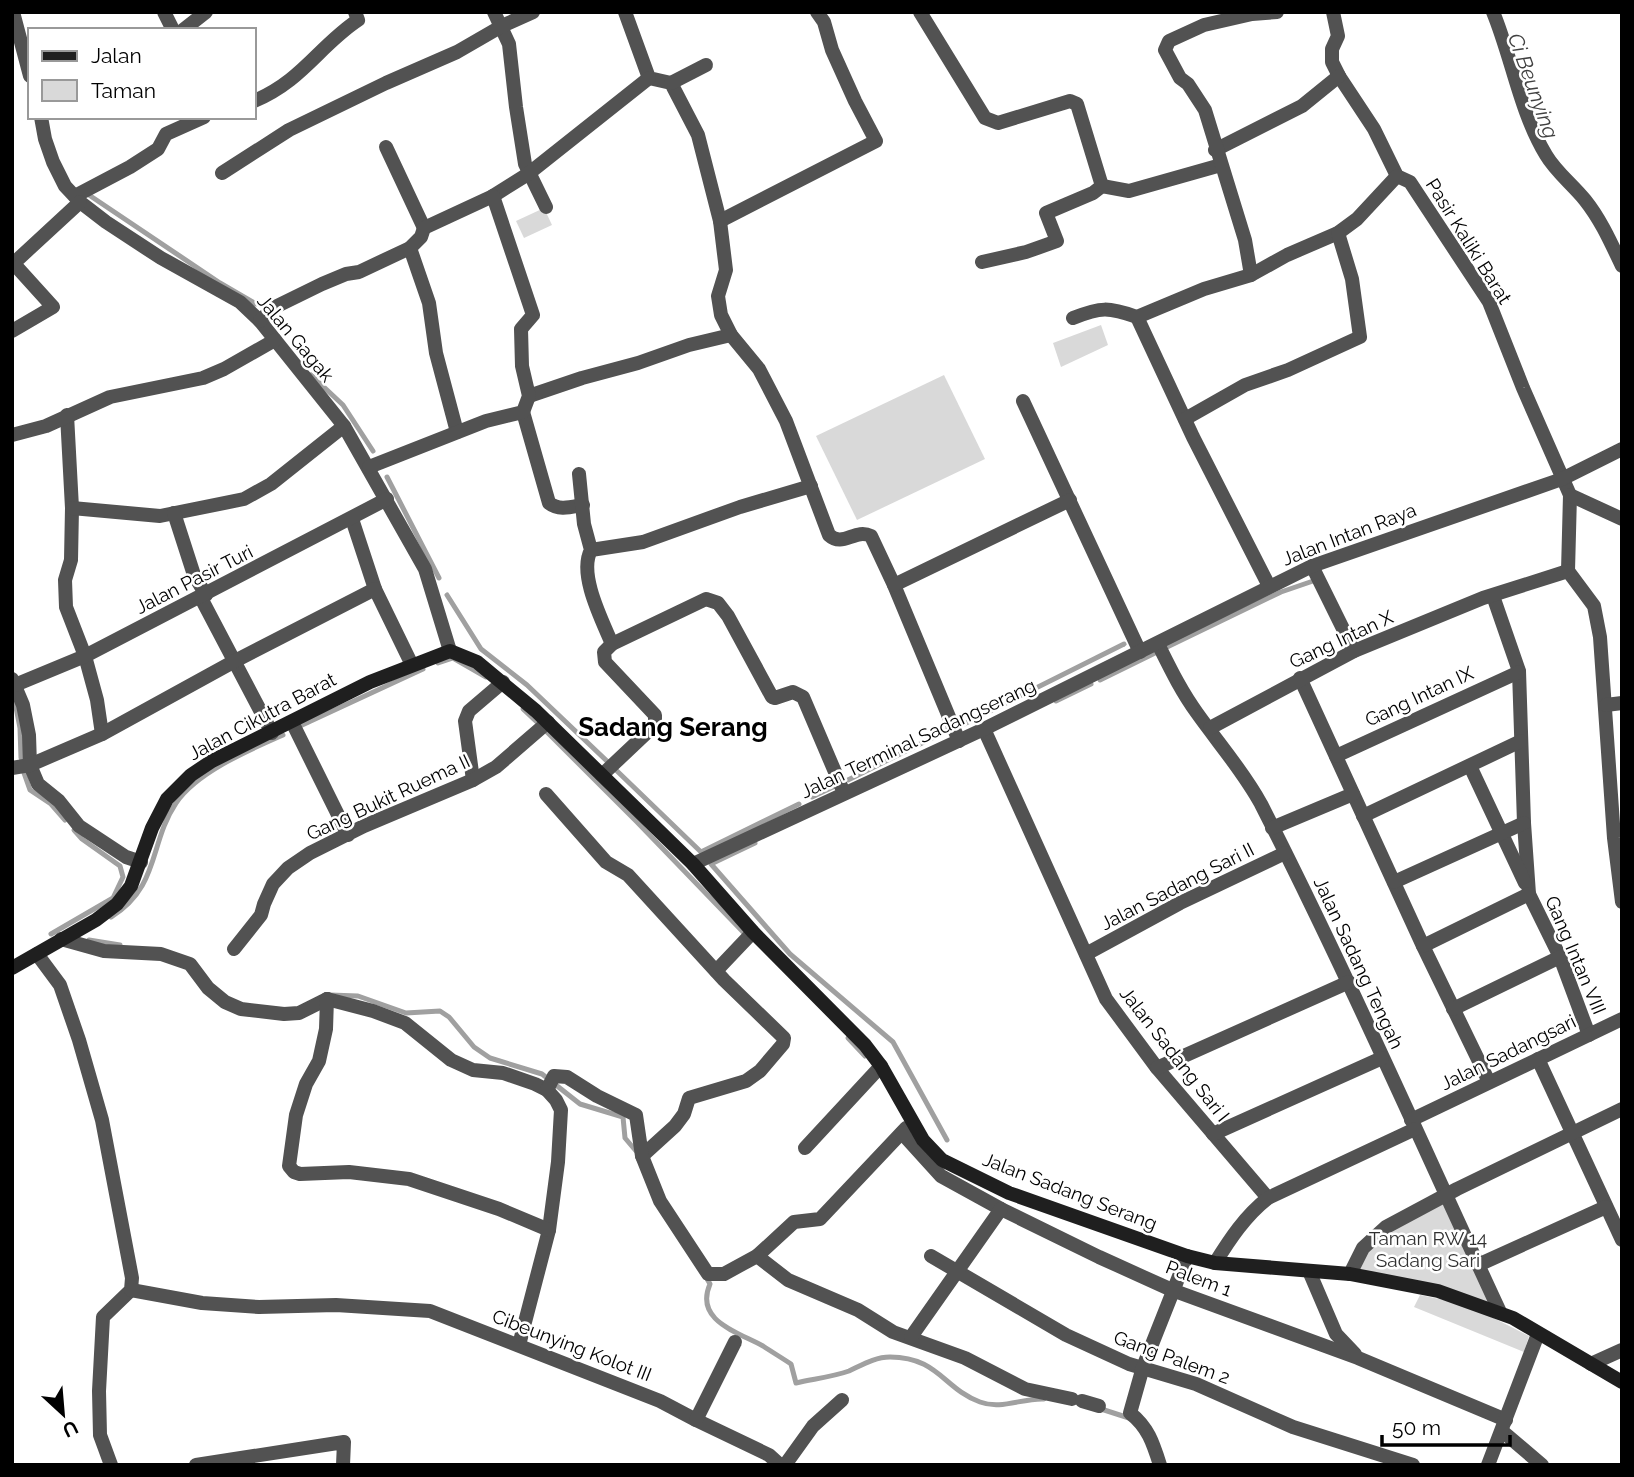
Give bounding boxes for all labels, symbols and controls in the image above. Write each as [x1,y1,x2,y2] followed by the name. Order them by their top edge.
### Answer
[28,28,256,119] legend
[1503,30,1564,142] water label: Ci Beunying
[91,43,142,68] text: Jalan
[91,78,156,103] text: Taman
[1422,174,1517,308] street label: Pasir Kaliki Barat
[253,290,339,386] street label: Jalan Gagak
[1279,498,1419,570] street label: Jalan Intan Raya
[132,540,256,618] street label: Jalan Pasir Turi
[1286,605,1396,673] street label: Gang Intan X
[1361,661,1477,731] street label: Gang Intan IX
[185,668,340,764] street label: Jalan Cikutra Barat
[797,674,1039,802] street label: Jalan Terminal Sadangserang
[578,712,768,742] district label: Sadang Serang
[303,749,473,845] street label: Gang Bukit Ruema II
[1097,838,1257,934] street label: Jalan Sadang Sari II
[1310,874,1408,1052] street label: Jalan Sadang Tengah
[1541,893,1611,1017] street label: Gang Intan VIII
[1116,982,1234,1126] street label: Jalan Sadang Sari I
[1437,1010,1579,1094] street label: Jalan Sadangsari
[980,1148,1160,1234] street label: Jalan Sadang Serang
[1369,1227,1487,1271] park label: Taman RW 14 Sadang Sari
[1163,1255,1235,1301] street label: Palem 1
[489,1304,655,1386] street label: Cibeunying Kolot III
[1111,1326,1233,1388] street label: Gang Palem 2
[28,1379,98,1449] north arrow
[1382,1404,1510,1448] scale bar
[1392,1415,1441,1440] text: 50 m
[59,1416,82,1442] text: U

